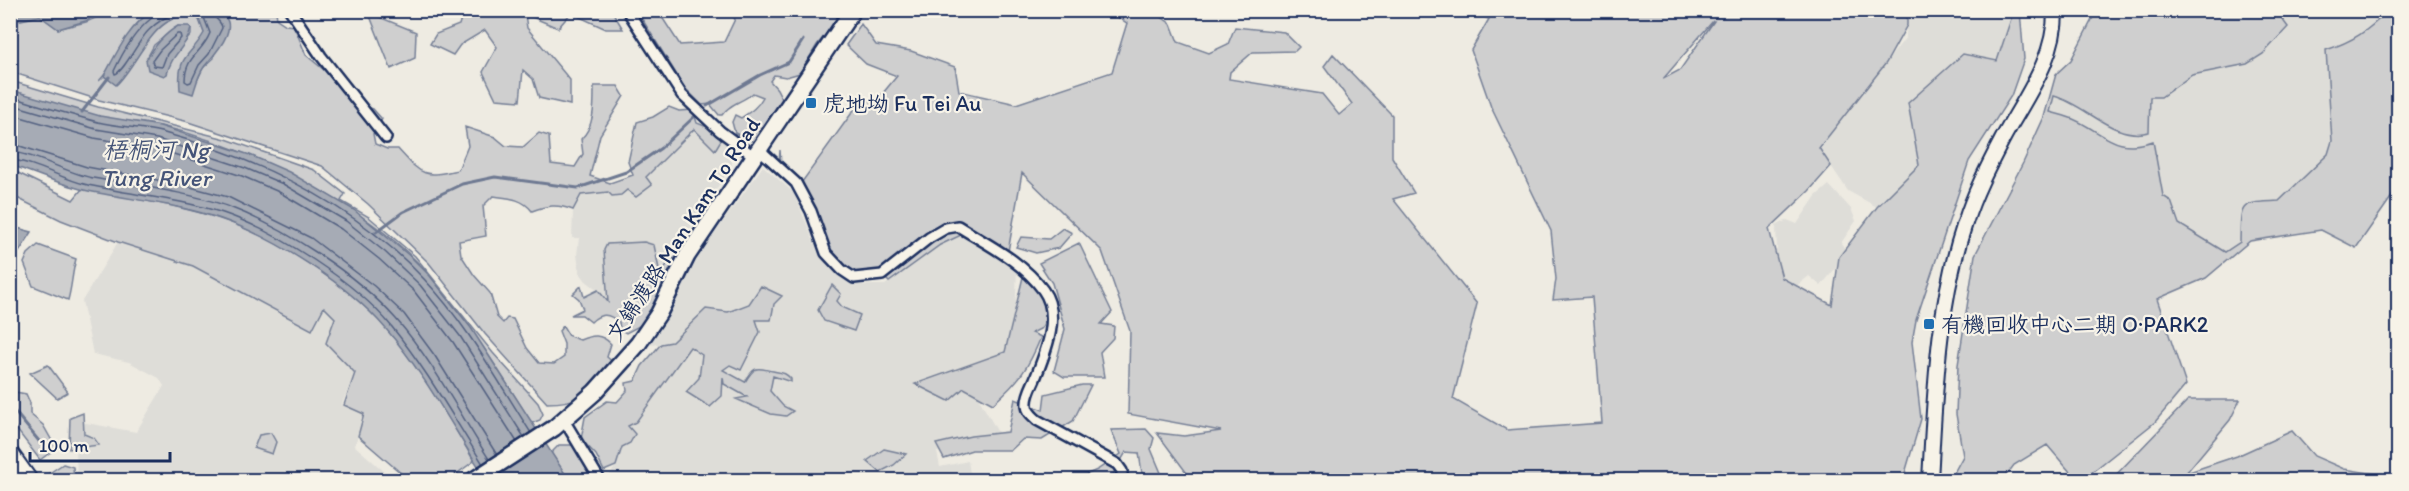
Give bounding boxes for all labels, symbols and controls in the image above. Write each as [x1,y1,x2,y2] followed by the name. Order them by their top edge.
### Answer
[823,90,982,117] place label: 虎地坳 Fu Tei Au
[804,96,818,110] marker: 虎地坳 Fu Tei Au
[601,112,766,347] street label: 文錦渡路 Man Kam To Road
[101,135,213,192] water label: 梧桐河 Ng Tung River
[1941,311,2209,338] place label: 有機回收中心二期 O·PARK2
[1922,317,1936,331] marker: 有機回收中心二期 O·PARK2
[30,425,170,463] scale bar
[39,435,89,457] text: 100 m

